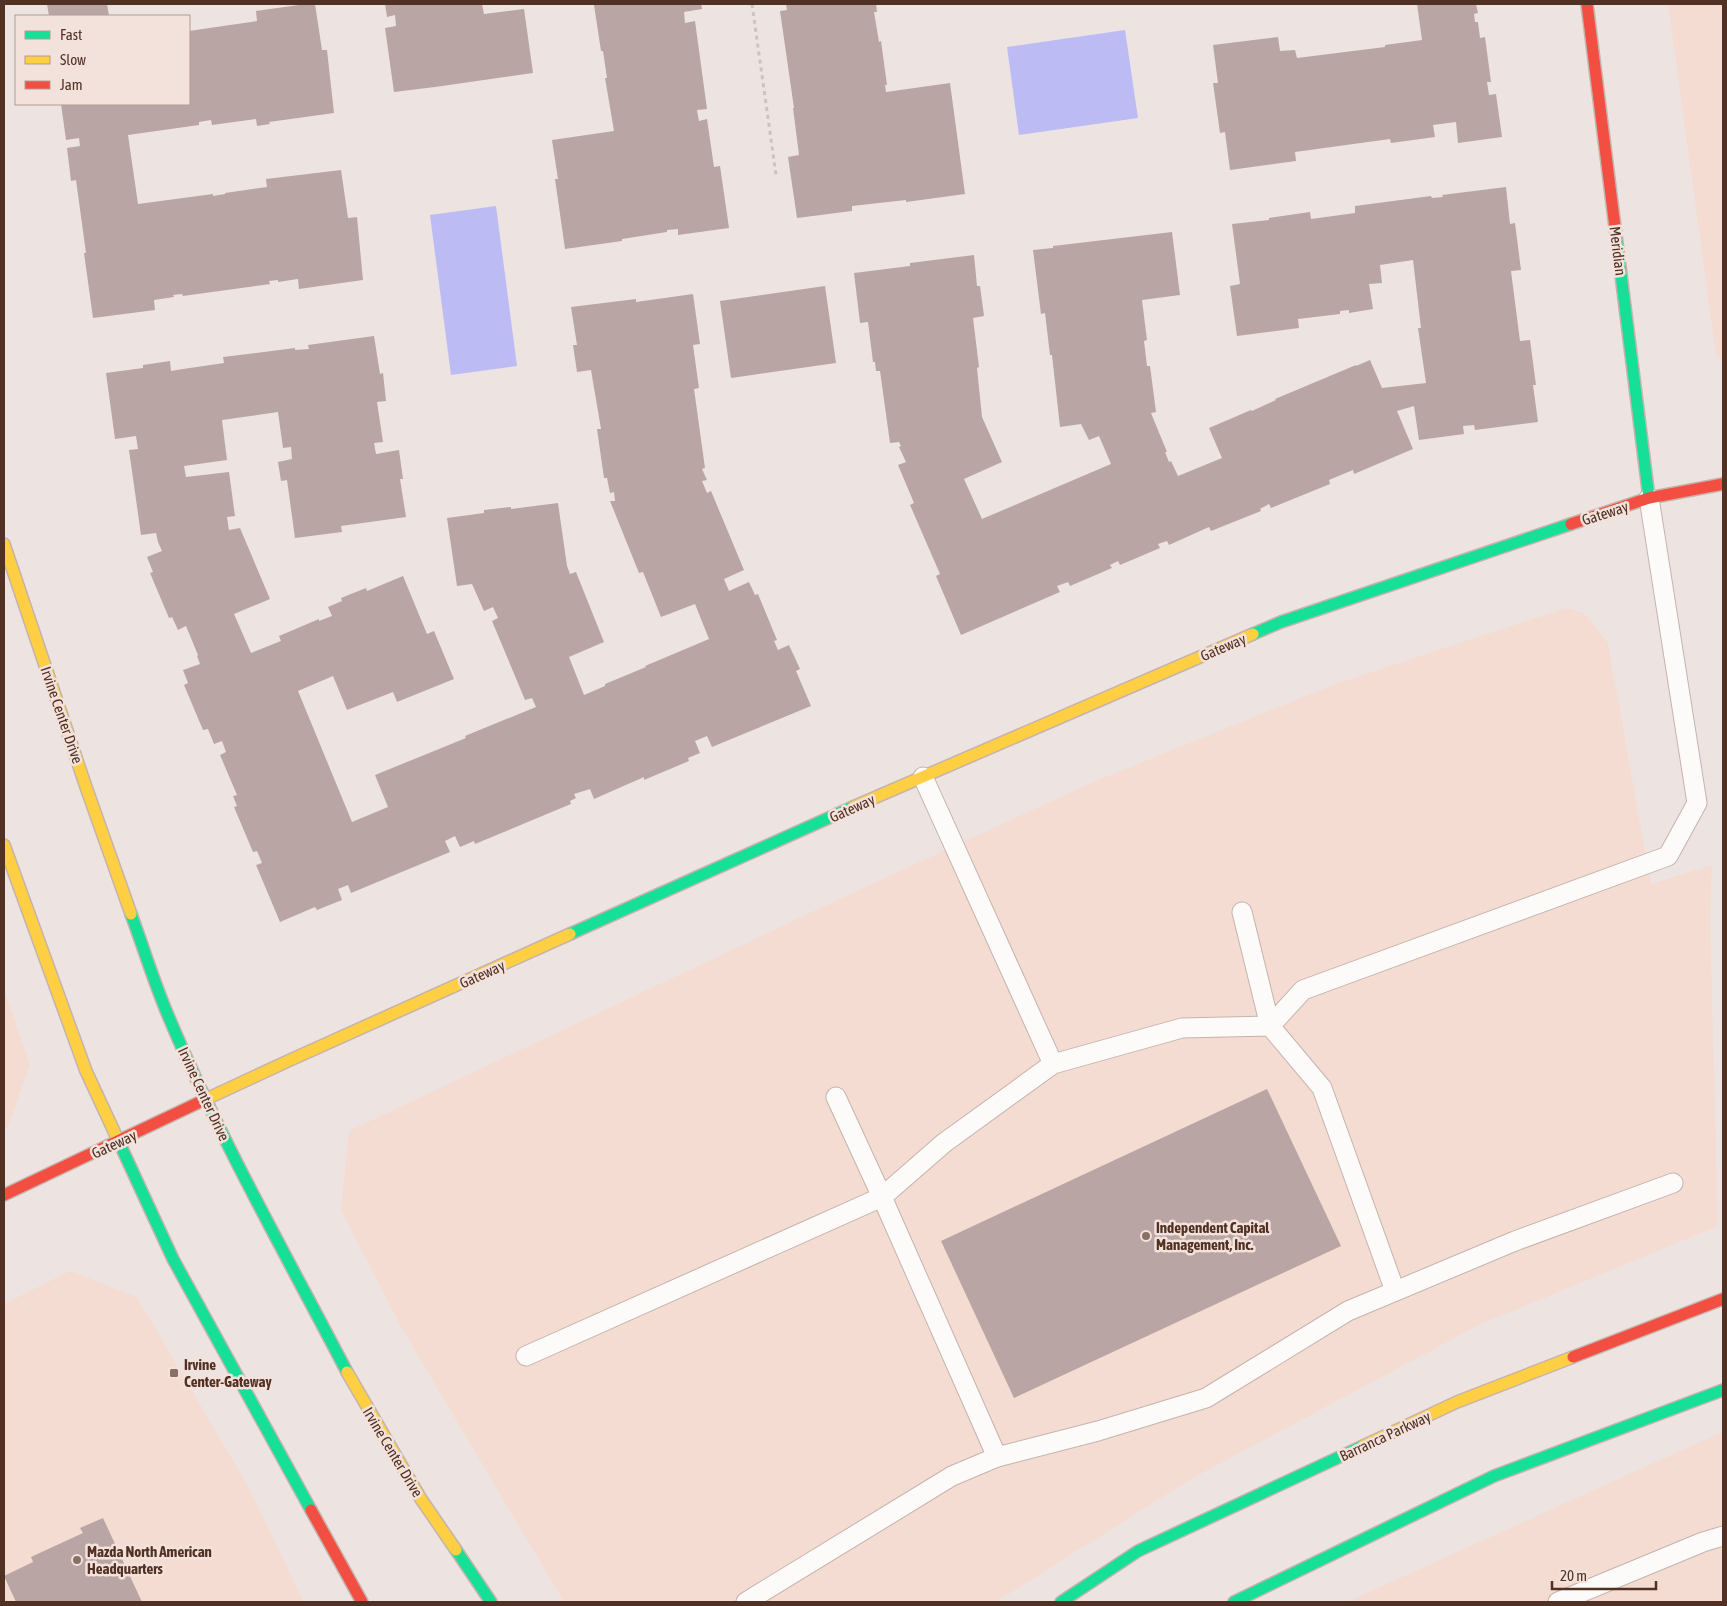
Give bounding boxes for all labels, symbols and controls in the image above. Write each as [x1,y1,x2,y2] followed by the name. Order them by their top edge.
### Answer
[15,15,190,105] legend
[60,26,82,43] text: Fast
[60,51,86,68] text: Slow
[60,76,83,93] text: Jam
[1607,225,1629,277] street label: Meridian
[1580,498,1630,528] street label: Gateway
[1198,630,1248,664] street label: Gateway
[37,664,87,766] street label: Irvine Center Drive
[827,791,877,825] street label: Gateway
[457,957,507,991] street label: Gateway
[175,1044,233,1144] street label: Irvine Center Drive
[89,1126,139,1162] street label: Gateway
[1156,1219,1270,1253] place label: Independent Capital Management, Inc.
[1140,1230,1152,1242] marker: Independent Capital Management, Inc.
[184,1356,273,1390] place label: Irvine Center-Gateway
[168,1367,180,1379] marker: Irvine Center-Gateway
[360,1404,427,1500] street label: Irvine Center Drive
[1337,1407,1433,1465] street label: Barranca Parkway
[87,1543,212,1577] place label: Mazda North American Headquarters
[71,1554,83,1566] marker: Mazda North American Headquarters
[1552,1558,1656,1590] scale bar
[1560,1567,1587,1584] text: 20 m

